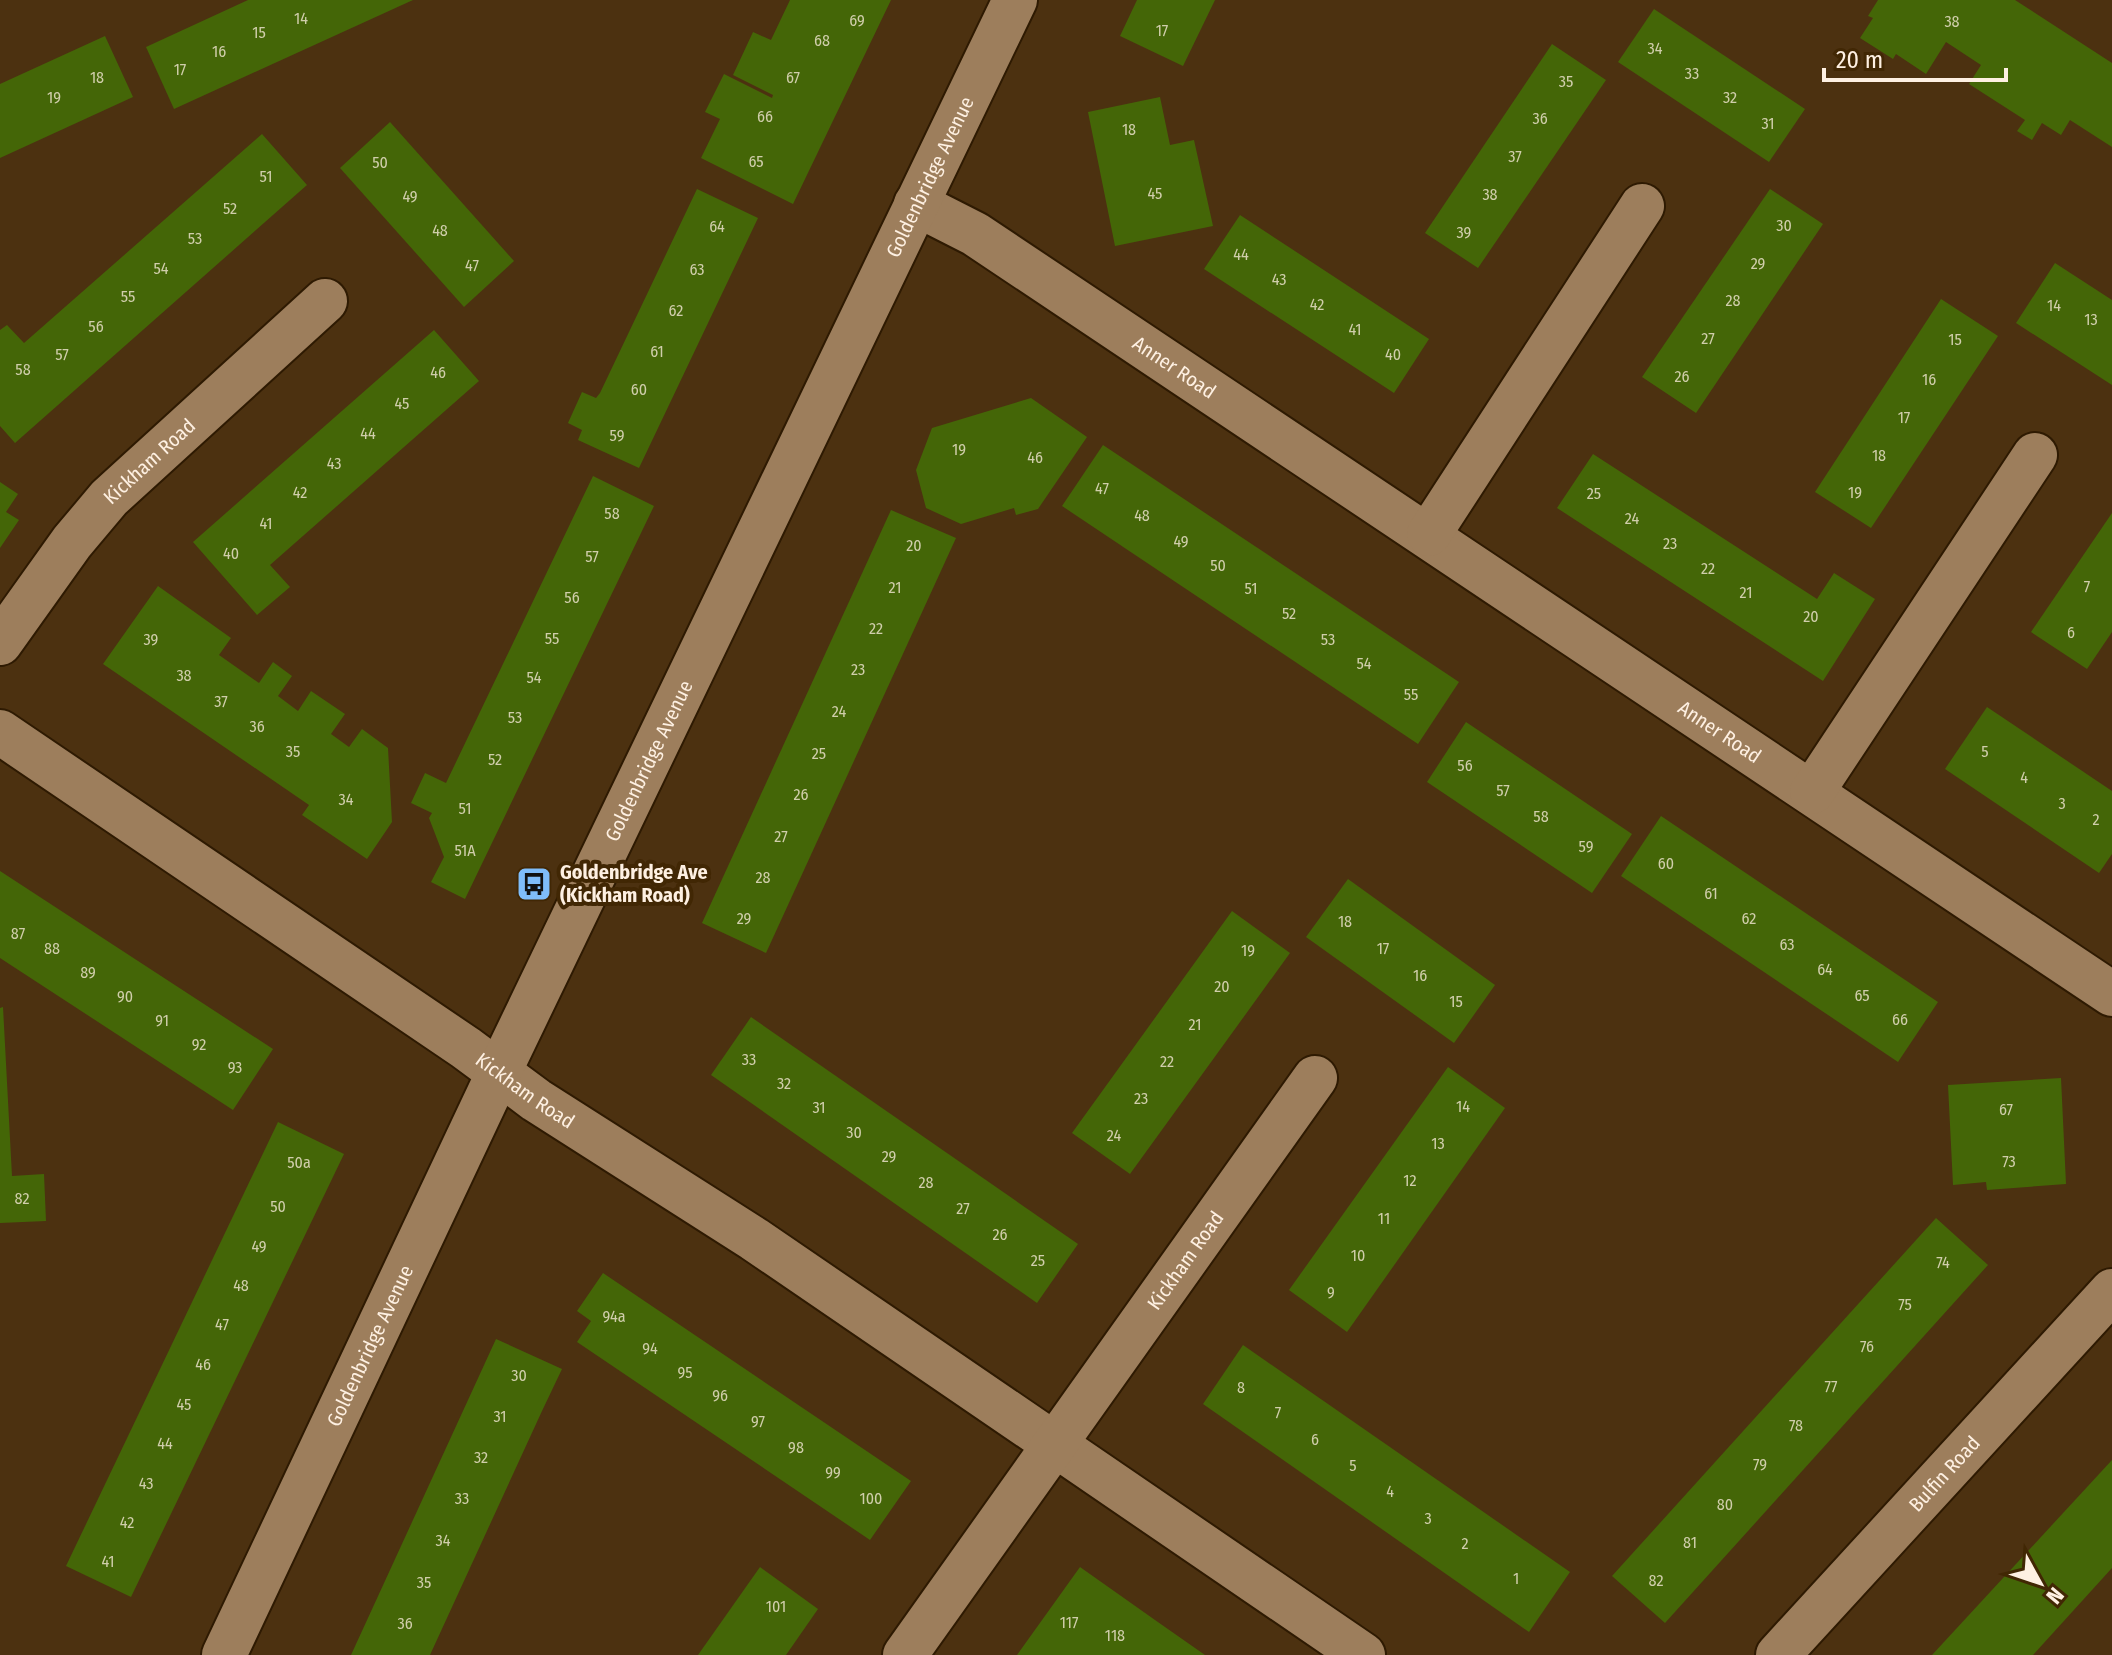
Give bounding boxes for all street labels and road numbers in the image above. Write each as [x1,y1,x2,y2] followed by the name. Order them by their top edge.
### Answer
[881,93,979,261] street label: Goldenbridge Avenue
[1128,331,1220,404] street label: Anner Road
[98,414,200,509] street label: Kickham Road
[600,676,698,845] street label: Goldenbridge Avenue
[1674,696,1766,768] street label: Anner Road
[471,1047,579,1134] street label: Kickham Road
[1142,1206,1229,1314] street label: Kickham Road
[322,1261,418,1430] street label: Goldenbridge Avenue
[1904,1431,1985,1516] street label: Bulfin Road

